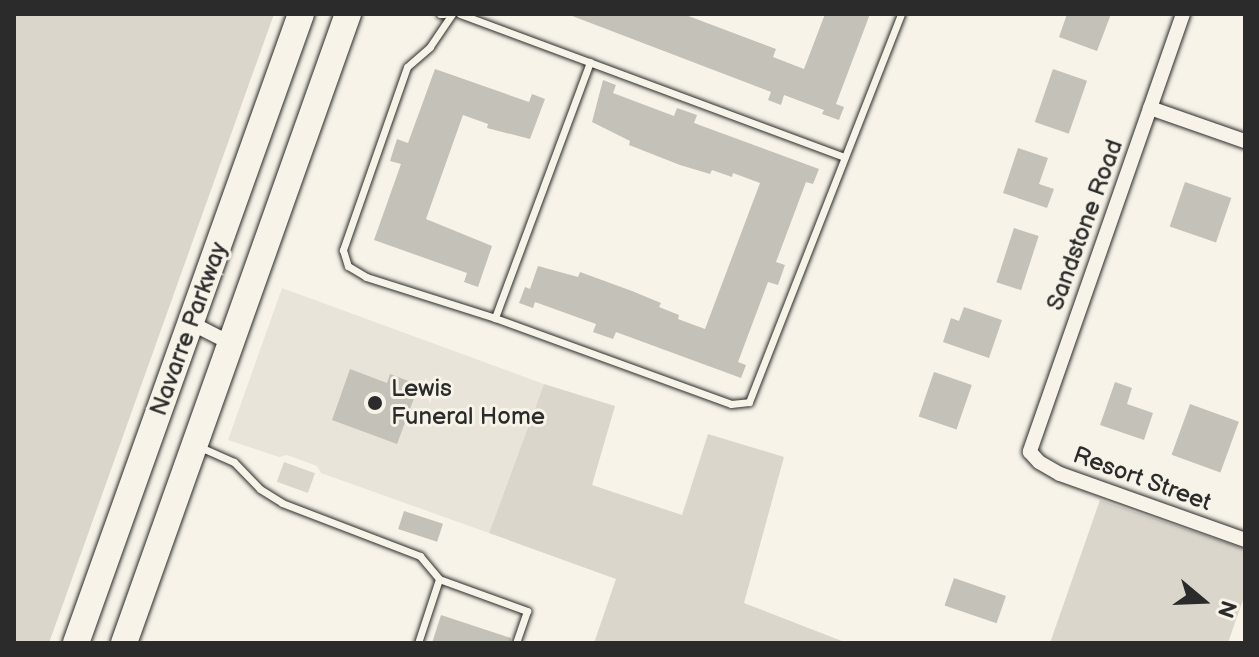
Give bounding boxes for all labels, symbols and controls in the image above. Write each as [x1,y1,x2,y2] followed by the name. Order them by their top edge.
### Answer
[1041,136,1129,314] street label: Sandstone Road
[144,238,234,420] street label: Navarre Parkway
[391,375,545,431] place label: Lewis Funeral Home
[366,394,384,412] marker: Lewis Funeral Home
[1069,441,1215,517] street label: Resort Street
[1163,561,1243,641] north arrow
[1211,597,1242,621] text: N

